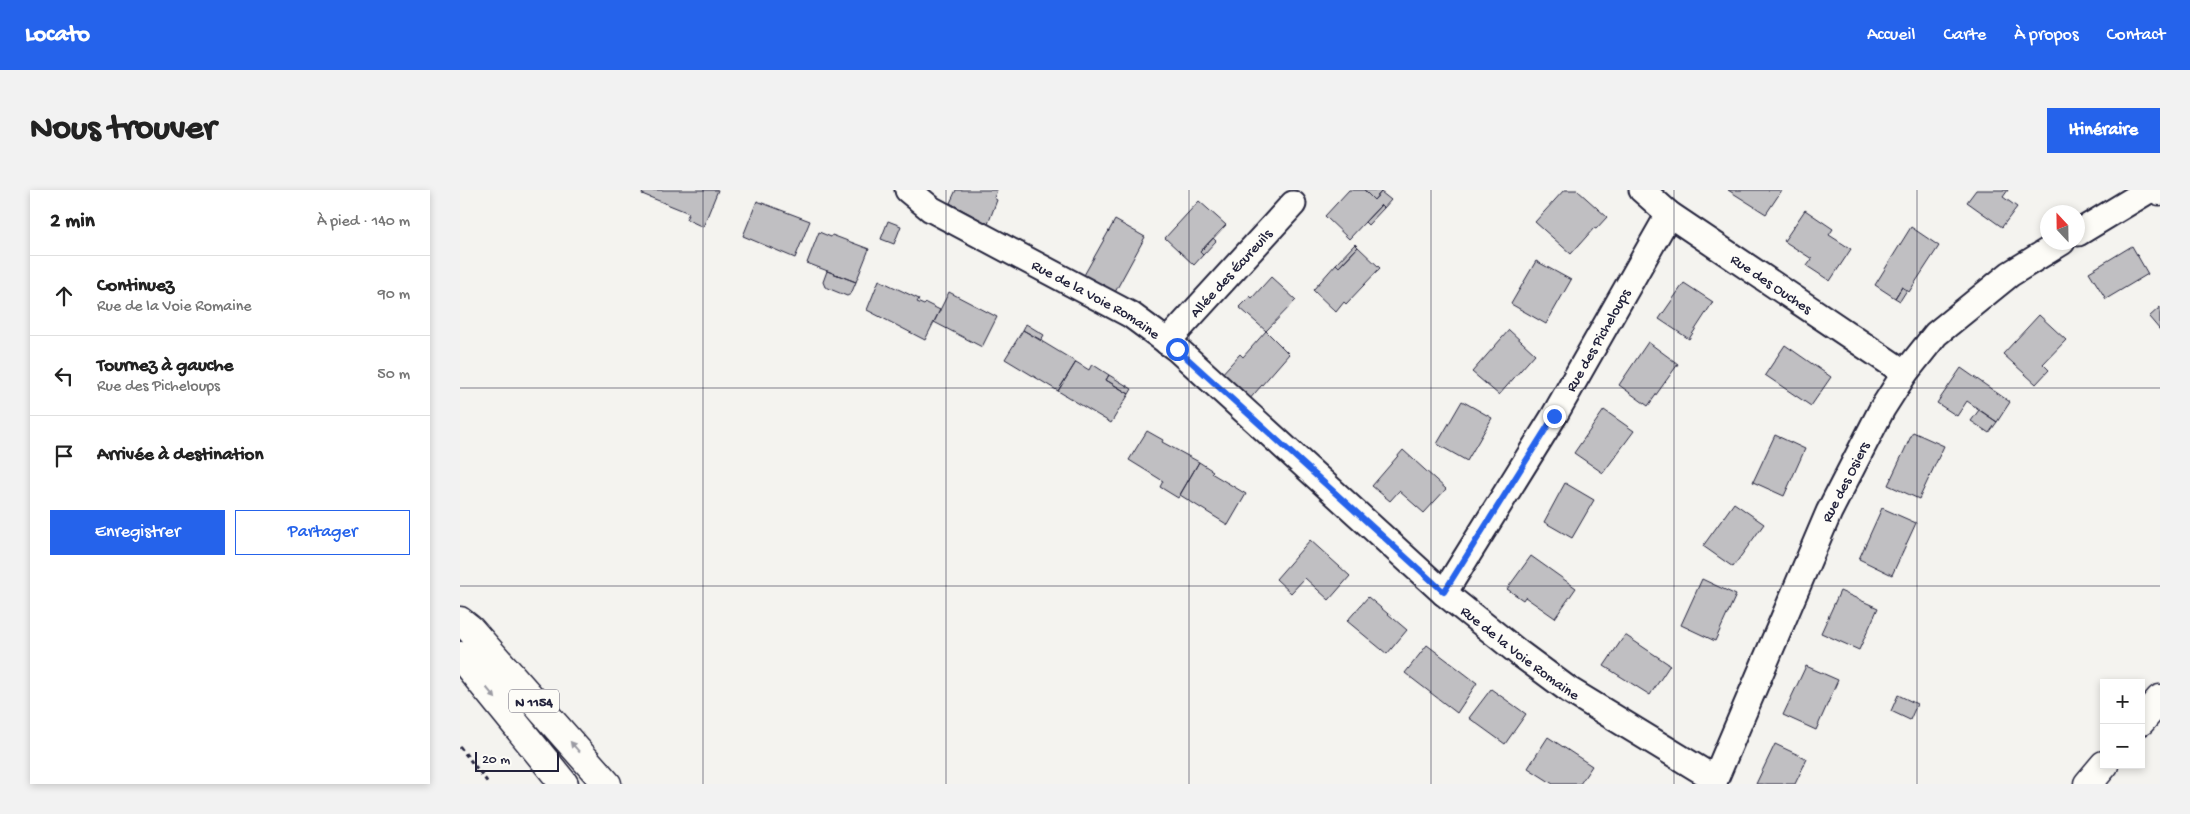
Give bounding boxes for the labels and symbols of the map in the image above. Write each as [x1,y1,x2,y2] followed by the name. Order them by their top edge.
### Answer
[2040,205,2085,250] north arrow
[1187,225,1277,322] street label: Allée des Écureuils
[1726,251,1815,319] street label: Rue des Ouches
[1028,257,1163,344] street label: Rue de la Voie Romaine
[1563,286,1636,395] street label: Rue des Picheloups
[1166,338,1189,361] route start
[1543,405,1566,428] route end
[1819,439,1875,525] street label: Rue des Osiers
[1456,603,1582,705] street label: Rue de la Voie Romaine
[486,687,497,700] one-way arrow
[509,690,559,712] road number: N 1154
[569,741,580,754] one-way arrow
[475,749,559,772] scale bar

